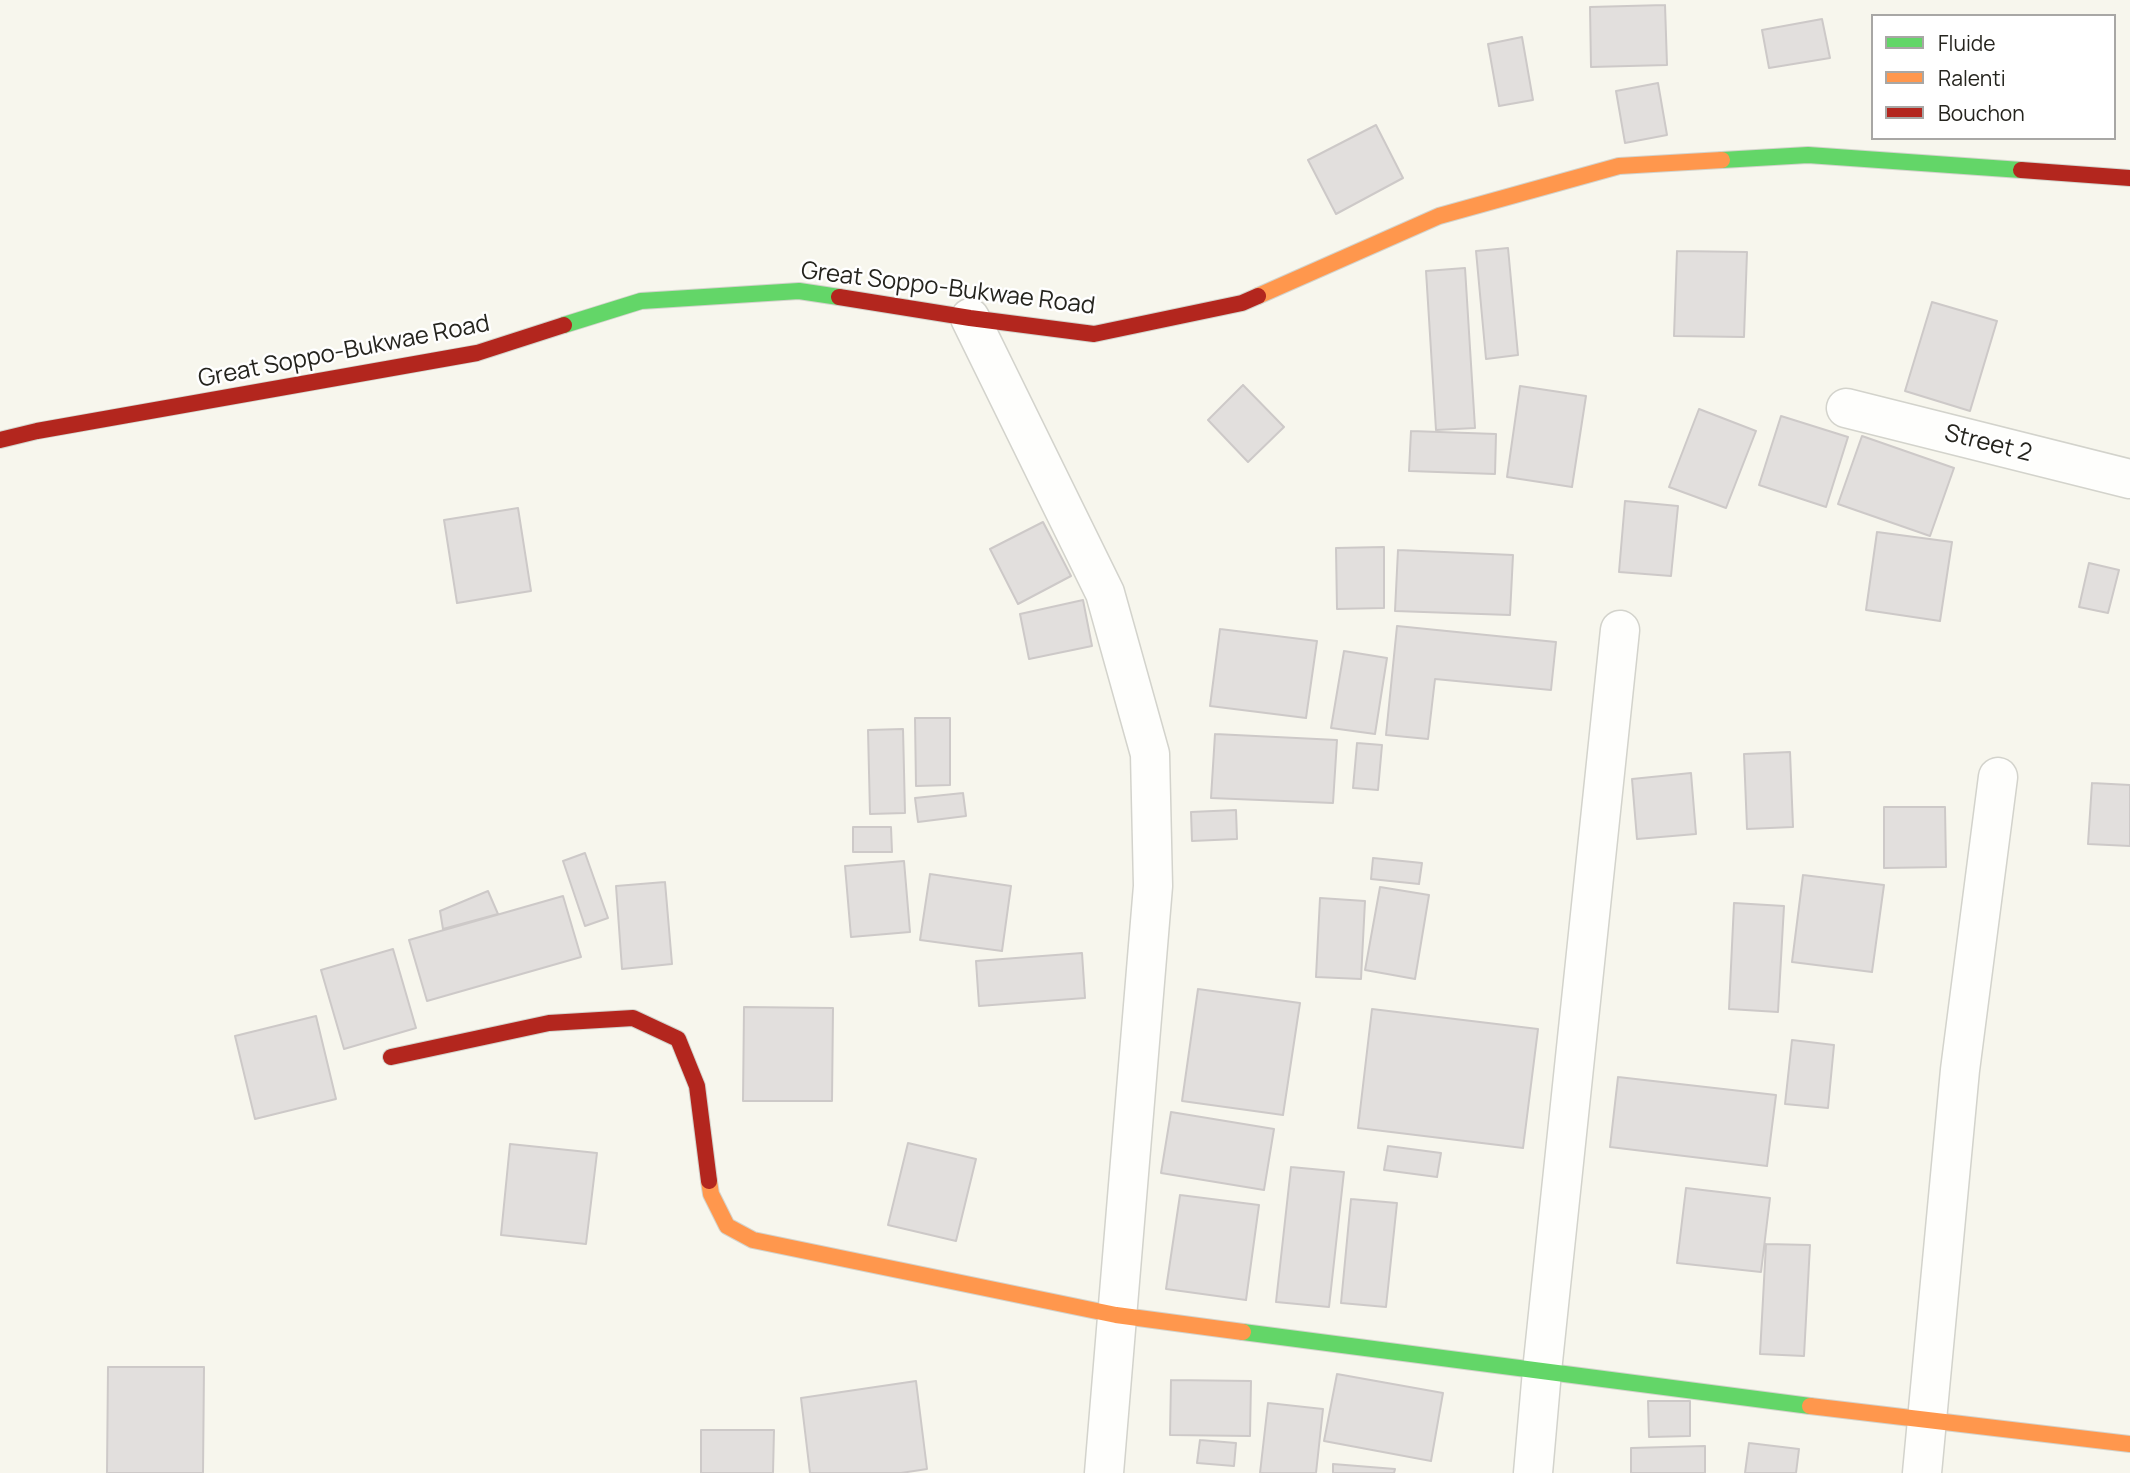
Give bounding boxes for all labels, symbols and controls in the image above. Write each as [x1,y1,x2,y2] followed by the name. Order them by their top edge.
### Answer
[1871,14,2116,140] legend
[1938,29,1996,57] text: Fluide
[1938,64,2006,92] text: Ralenti
[1938,99,2025,127] text: Bouchon
[799,257,1097,321] street label: Great Soppo-Bukwae Road
[196,310,492,394] street label: Great Soppo-Bukwae Road
[1941,419,2035,469] street label: Street 2

